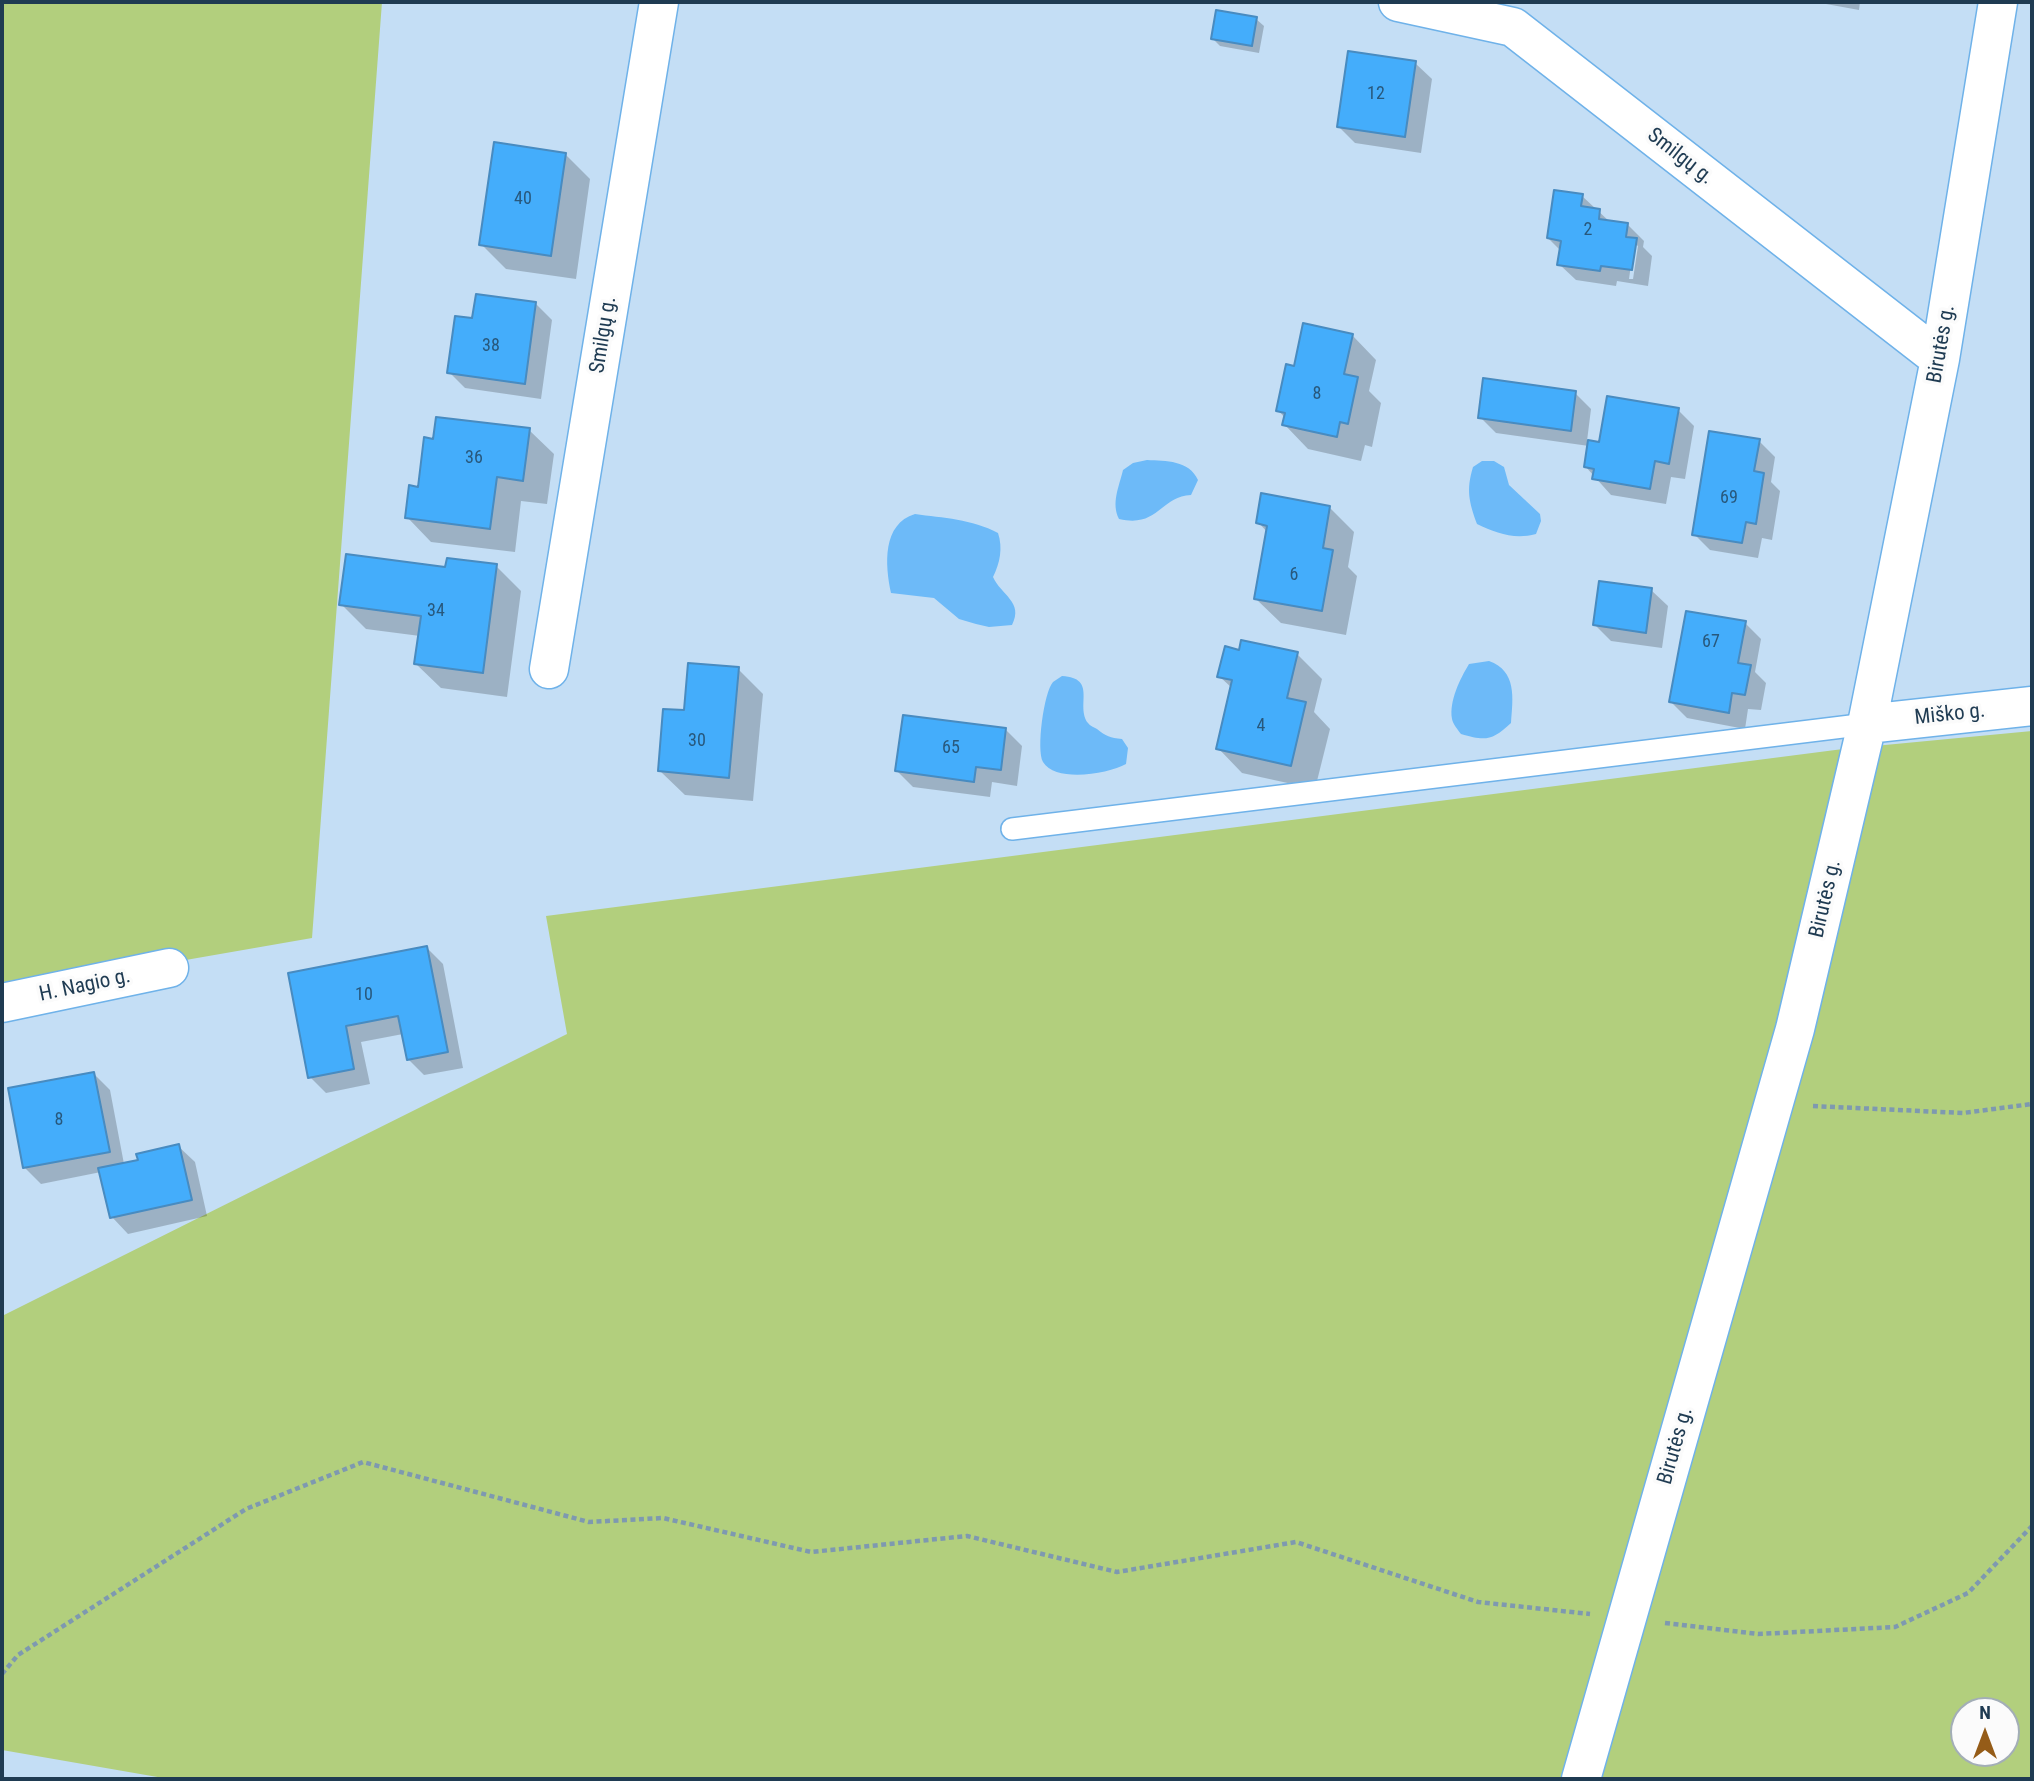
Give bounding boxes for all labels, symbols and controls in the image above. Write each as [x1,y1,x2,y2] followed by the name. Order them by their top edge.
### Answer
[1367,83,1385,105] house number: 12
[1642,123,1718,191] street label: Smilgų g.
[514,188,532,210] house number: 40
[1584,219,1592,241] house number: 2
[585,295,623,375] street label: Smilgų g.
[1923,303,1961,385] street label: Birutės g.
[482,335,500,357] house number: 38
[1313,383,1321,405] house number: 8
[465,447,483,469] house number: 36
[1720,487,1738,509] house number: 69
[1290,564,1298,586] house number: 6
[427,600,445,622] house number: 34
[1702,631,1720,653] house number: 67
[1913,699,1987,731] street label: Miško g.
[1257,715,1265,737] house number: 4
[688,730,706,752] house number: 30
[942,737,960,759] house number: 65
[1805,858,1847,940] street label: Birutės g.
[37,964,133,1008] street label: H. Nagio g.
[355,984,373,1006] house number: 10
[55,1109,63,1131] house number: 8
[1653,1404,1699,1488] street label: Birutės g.
[1950,1697,2020,1767] north arrow
[1979,1701,1991,1724] text: N

